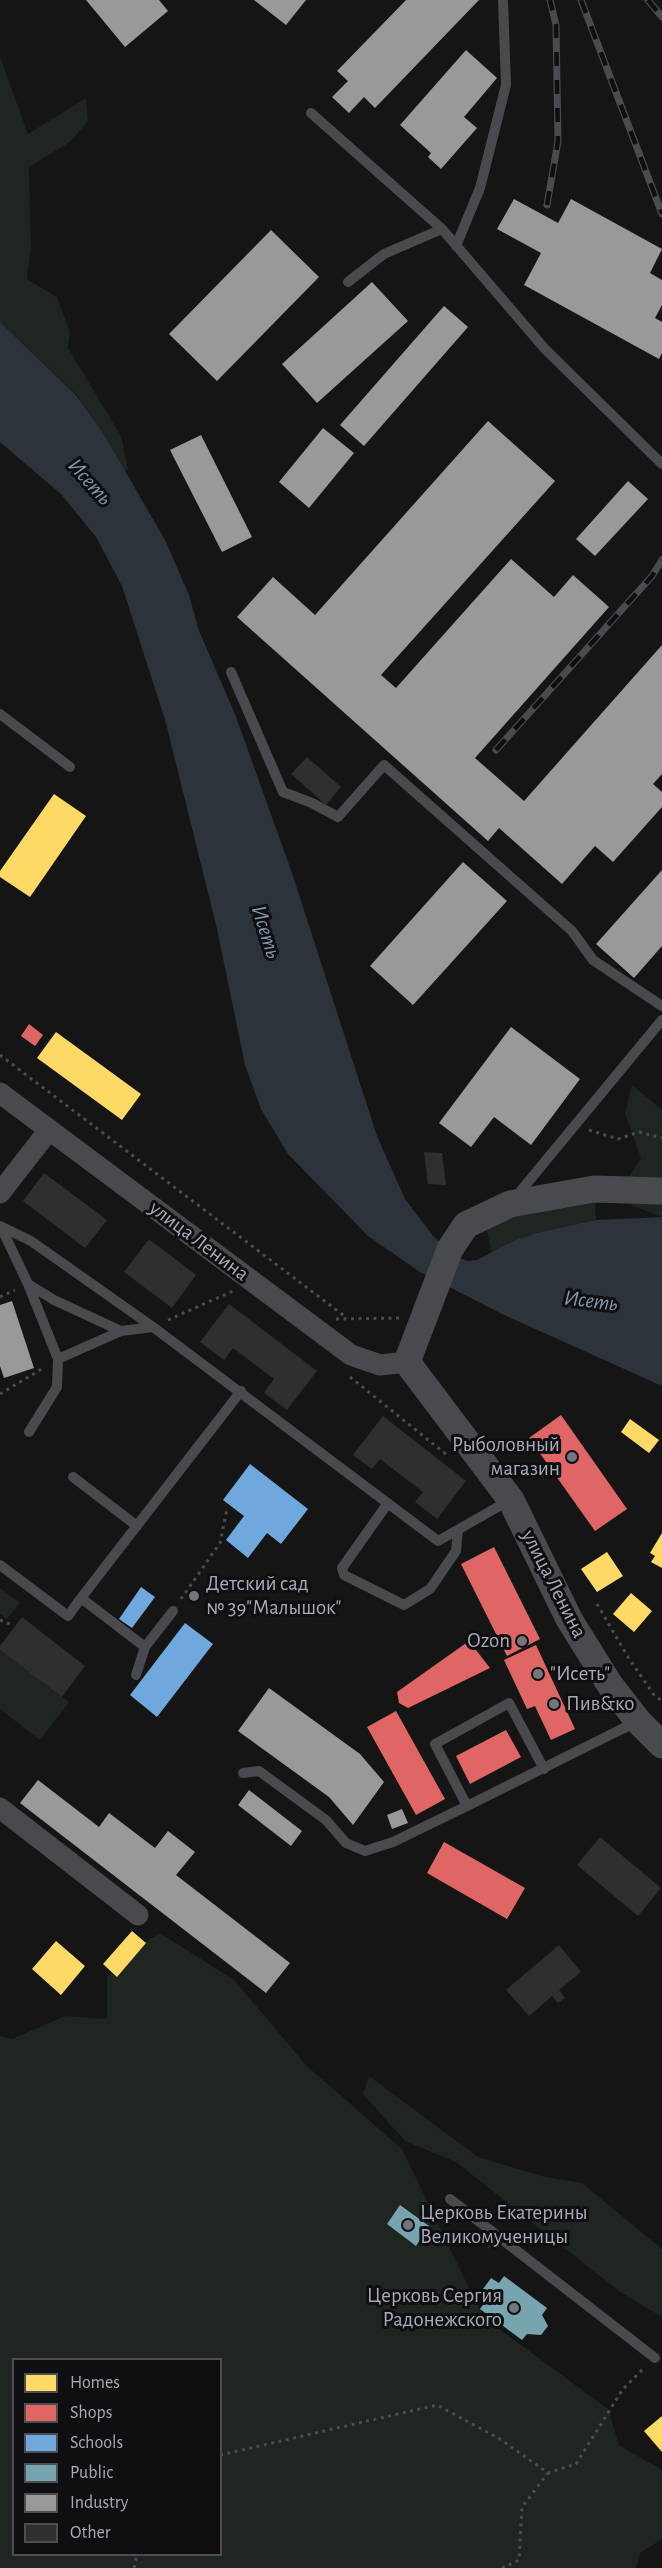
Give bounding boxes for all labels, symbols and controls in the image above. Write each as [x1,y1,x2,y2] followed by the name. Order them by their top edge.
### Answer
[62,453,118,511] water label: Исеть
[245,902,287,962] water label: Исеть
[144,1195,254,1287] street label: улица Ленина
[563,1285,619,1317] water label: Исеть
[452,1432,560,1482] place label: Рыболовный магазин
[565,1450,579,1464] marker: Рыболовный магазин
[516,1526,592,1642] street label: улица Ленина
[206,1571,341,1621] place label: Детский сад № 39"Малышок"
[187,1589,201,1603] marker: Детский сад № 39"Малышок"
[467,1628,510,1654] place label: Ozon
[515,1634,529,1648] marker: Ozon
[550,1661,610,1687] place label: "Исеть"
[531,1667,545,1681] marker: "Исеть"
[566,1691,634,1717] place label: Пив&ко
[547,1697,561,1711] marker: Пив&ко
[420,2200,588,2250] place label: Церковь Екатерины Великомученицы
[401,2218,415,2232] marker: Церковь Екатерины Великомученицы
[367,2283,502,2333] place label: Церковь Сергия Радонежского
[507,2301,521,2315] marker: Церковь Сергия Радонежского
[12,2358,222,2556] legend
[70,2374,120,2392] text: Homes
[70,2404,112,2422] text: Shops
[70,2434,123,2452] text: Schools
[70,2464,113,2482] text: Public
[70,2494,129,2512] text: Industry
[70,2524,111,2542] text: Other

